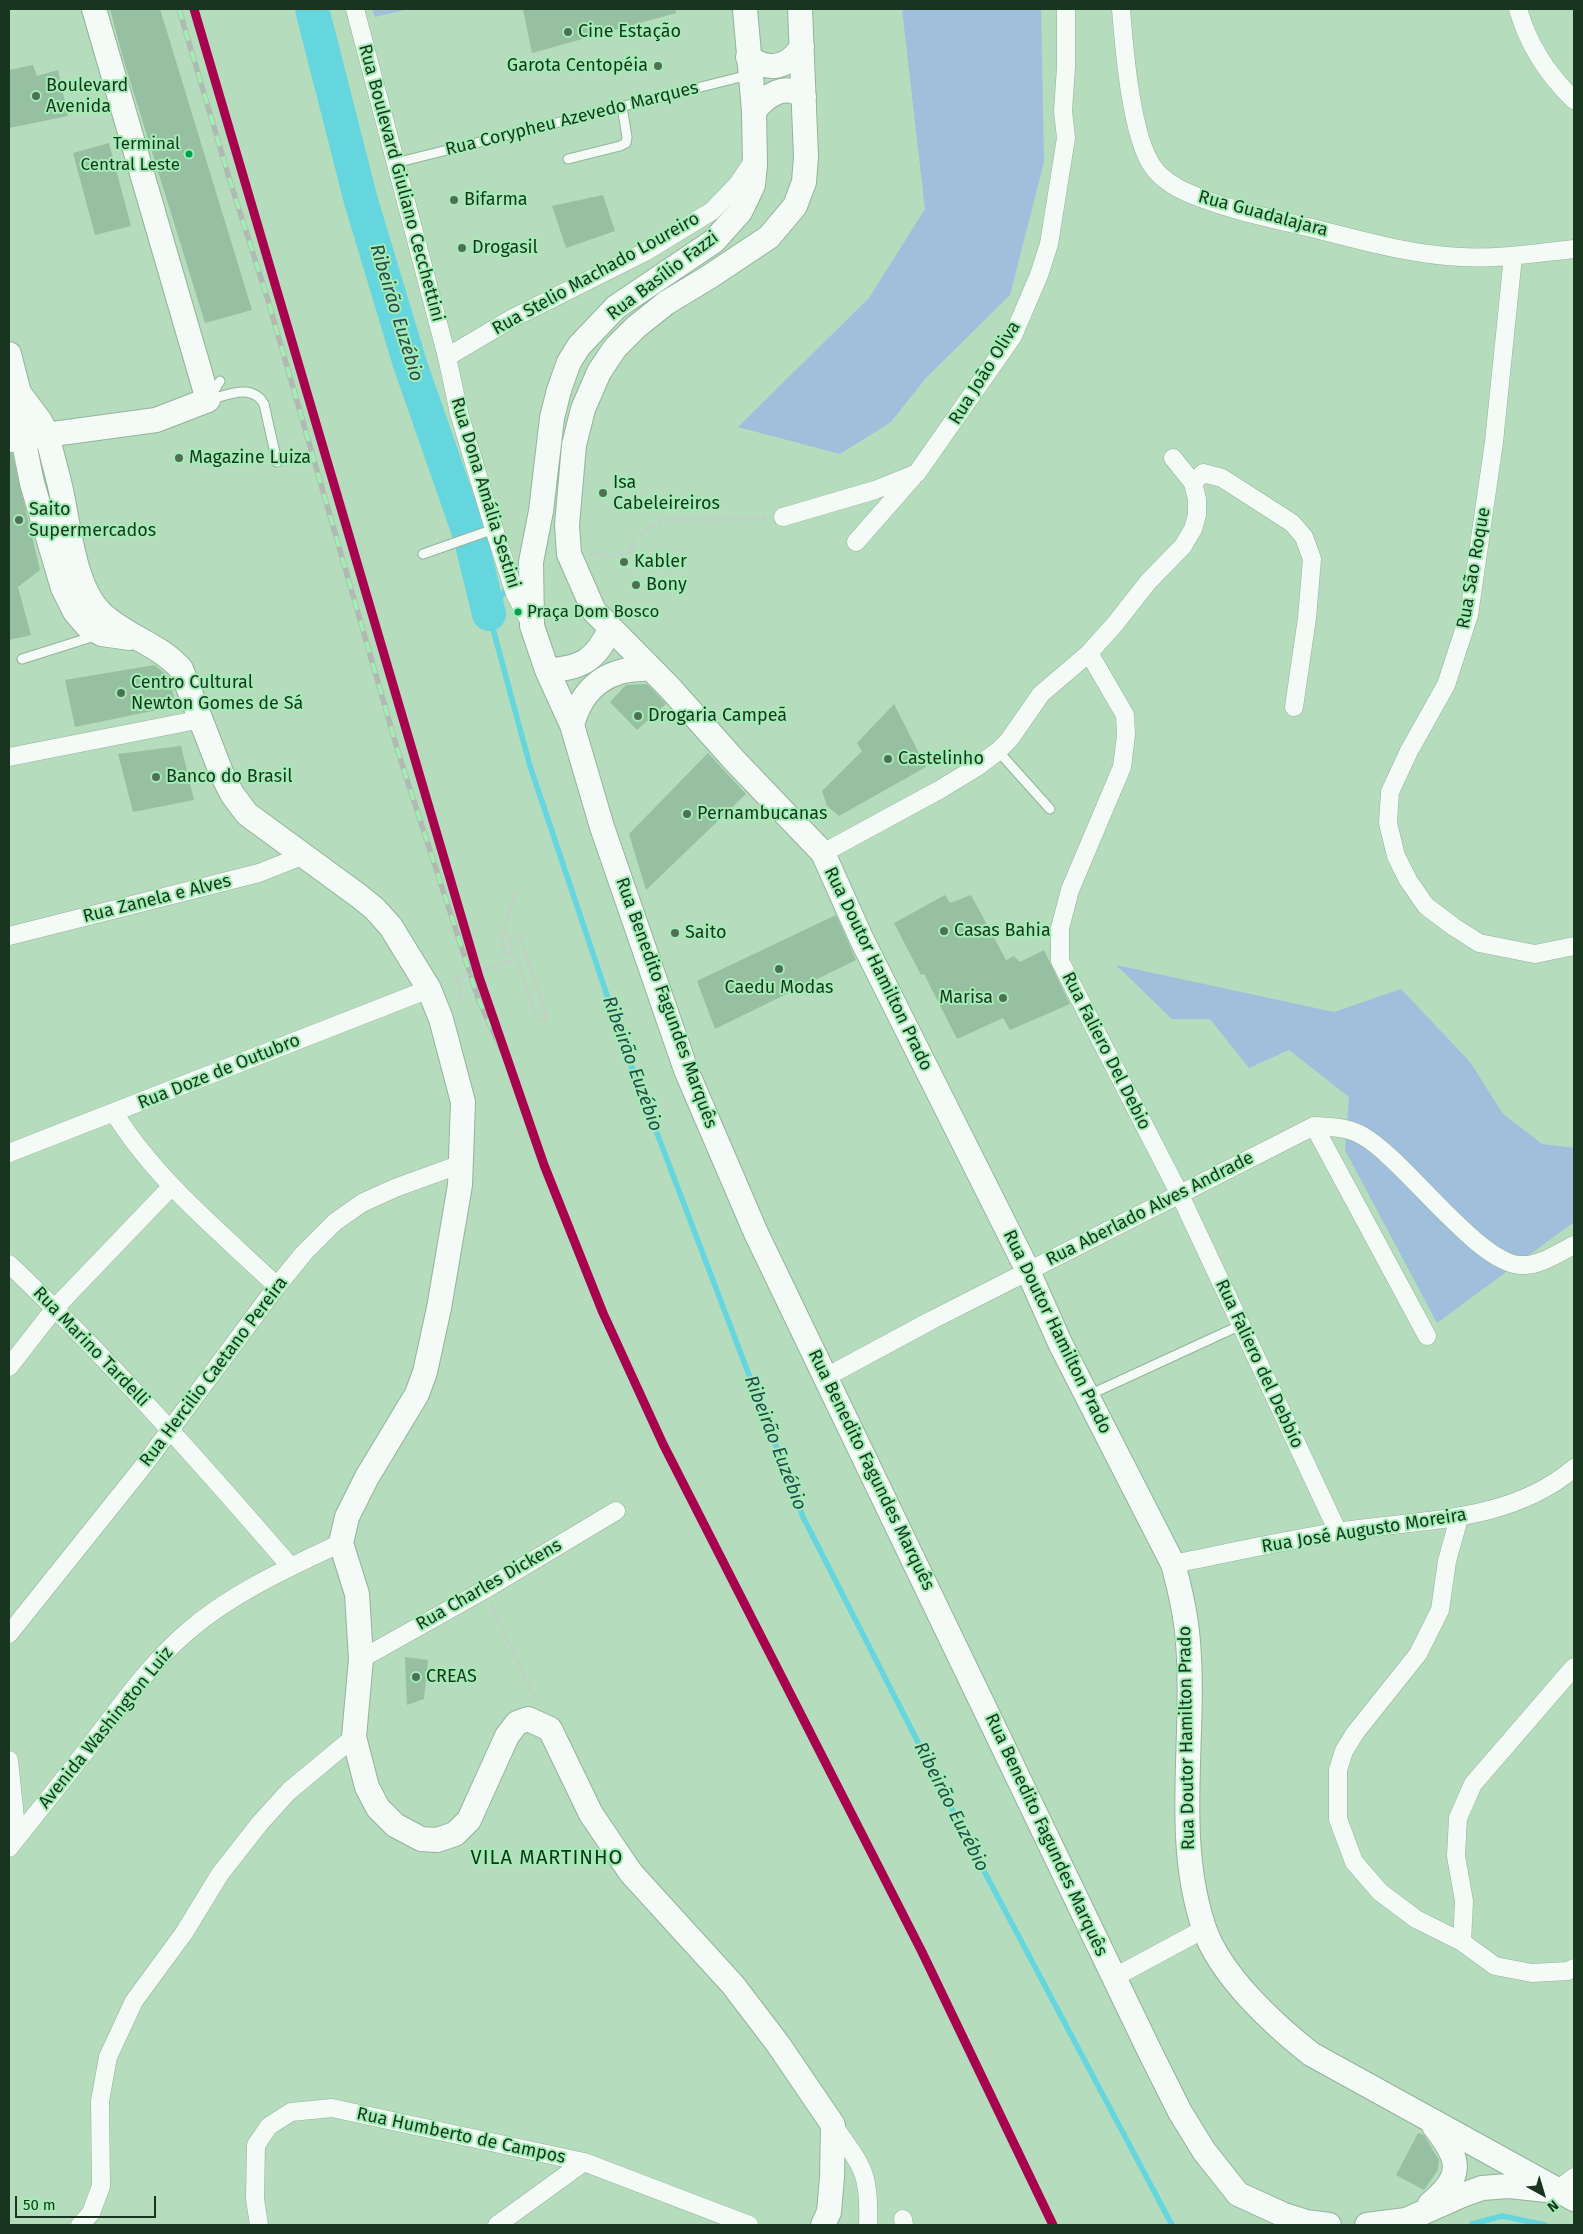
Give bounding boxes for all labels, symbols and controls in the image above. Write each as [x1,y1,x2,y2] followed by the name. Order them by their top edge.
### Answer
[578,21,681,43] place label: Cine Estação
[562,26,574,38] marker: Cine Estação
[354,42,448,324] street label: Rua Boulevard Giuliano Cecchettini
[507,55,648,77] place label: Garota Centopéia
[652,60,664,72] marker: Garota Centopéia
[46,75,128,118] place label: Boulevard Avenida
[443,77,701,161] street label: Rua Corypheu Azevedo Marques
[30,90,42,102] marker: Boulevard Avenida
[81,134,180,174] place label: Terminal Central Leste
[184,149,194,159] marker: Terminal Central Leste
[1196,186,1330,242] street label: Rua Guadalajara
[464,189,528,211] place label: Bifarma
[448,194,460,206] marker: Bifarma
[488,208,704,340] street label: Rua Stelio Machado Loureiro
[603,227,723,325] street label: Rua Basílio Fazzi
[472,237,538,259] place label: Drogasil
[364,242,428,384] water label: Ribeirão Euzébio
[456,242,468,254] marker: Drogasil
[945,317,1025,429] street label: Rua João Oliva
[446,395,524,591] street label: Rua Dona Amália Sestini
[189,447,311,469] place label: Magazine Luiza
[173,452,185,464] marker: Magazine Luiza
[613,472,720,514] place label: Isa Cabeleireiros
[597,487,609,499] marker: Isa Cabeleireiros
[29,499,156,542] place label: Saito Supermercados
[1453,506,1495,630] street label: Rua São Roque
[13,514,25,526] marker: Saito Supermercados
[634,551,687,573] place label: Kabler
[618,556,630,568] marker: Kabler
[646,574,687,596] place label: Bony
[630,579,642,591] marker: Bony
[527,602,659,622] place label: Praça Dom Bosco
[513,607,523,617] marker: Praça Dom Bosco
[131,672,303,714] place label: Centro Cultural Newton Gomes de Sá
[115,687,127,699] marker: Centro Cultural Newton Gomes de Sá
[648,705,787,727] place label: Drogaria Campeã
[632,710,644,722] marker: Drogaria Campeã
[898,748,984,770] place label: Castelinho
[882,753,894,765] marker: Castelinho
[166,766,292,788] place label: Banco do Brasil
[150,771,162,783] marker: Banco do Brasil
[697,803,827,825] place label: Pernambucanas
[681,808,693,820] marker: Pernambucanas
[819,863,937,1075] street label: Rua Doutor Hamilton Prado
[81,870,233,928] street label: Rua Zanela e Alves
[610,875,722,1131] street label: Rua Benedito Fagundes Marquês
[954,920,1051,942] place label: Casas Bahia
[685,922,726,944] place label: Saito
[938,925,950,937] marker: Casas Bahia
[669,927,681,939] marker: Saito
[773,963,785,975] marker: Caedu Modas
[1057,968,1155,1134] street label: Rua Faliero Del Debio
[725,977,833,999] place label: Caedu Modas
[939,987,993,1009] place label: Marisa
[997,992,1009,1004] marker: Marisa
[597,993,667,1135] water label: Ribeirão Euzébio
[135,1030,303,1114] street label: Rua Doze de Outubro
[1043,1147,1257,1271] street label: Rua Aberlado Alves Andrade
[998,1226,1116,1438] street label: Rua Doutor Hamilton Prado
[135,1273,293,1471] street label: Rua Hercilio Caetano Pereira
[1210,1276,1308,1452] street label: Rua Faliero del Debbio
[28,1283,154,1411] street label: Rua Marino Tardelli
[803,1346,939,1594] street label: Rua Benedito Fagundes Marquês
[739,1373,811,1513] water label: Ribeirão Euzébio
[1260,1504,1468,1558] street label: Rua José Augusto Moreira
[412,1535,566,1635] street label: Rua Charles Dickens
[1174,1626,1200,1850] street label: Rua Doutor Hamilton Prado
[34,1643,178,1813] street label: Avenida Washington Luiz
[426,1666,477,1688] place label: CREAS
[410,1671,422,1683] marker: CREAS
[980,1710,1112,1960] street label: Rua Benedito Fagundes Marquês
[909,1739,993,1875] water label: Ribeirão Euzébio
[469,1846,625,1870] district label: VILA MARTINHO
[355,2103,567,2169] street label: Rua Humberto de Campos
[1518,2169,1568,2219] north arrow
[18,2186,159,2218] scale bar
[23,2196,56,2214] text: 50 m
[1544,2197,1562,2216] text: N

